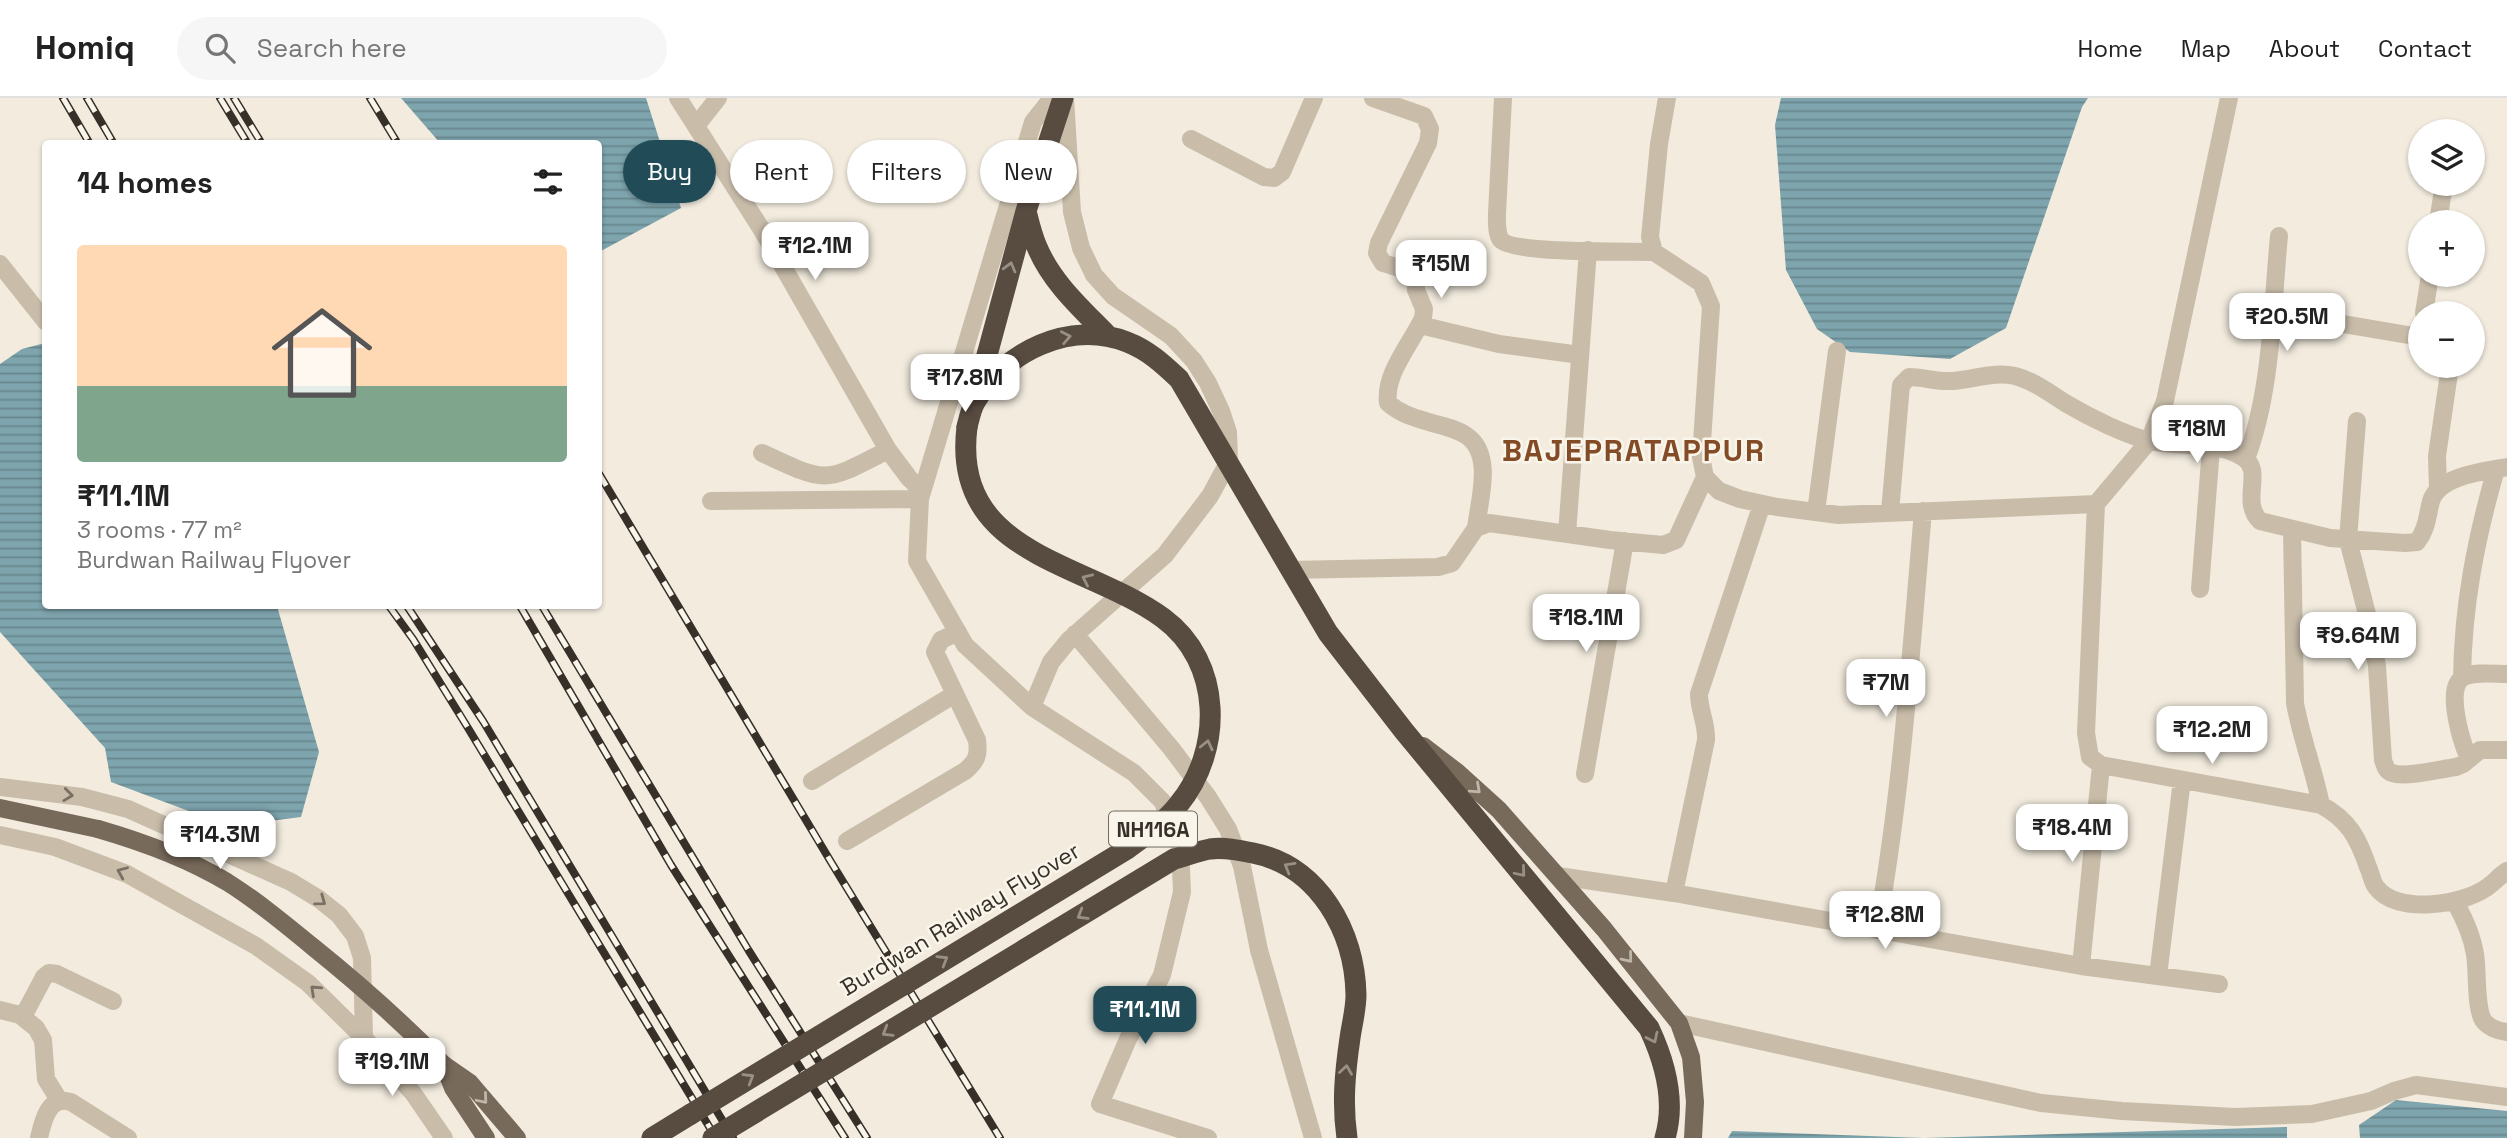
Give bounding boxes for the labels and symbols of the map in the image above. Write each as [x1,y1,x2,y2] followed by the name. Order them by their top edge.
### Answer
[758,222,872,282] pin: ₹12.1M
[1400,240,1482,300] pin: ₹15M
[1002,262,1017,274] one-way arrow
[2230,294,2344,353] pin: ₹20.5M
[1060,331,1072,346] one-way arrow
[908,354,1022,414] pin: ₹17.8M
[2156,406,2238,465] pin: ₹18M
[1502,431,1766,470] district label: BAJEPRATAPPUR
[1082,573,1094,587] one-way arrow
[1529,594,1643,654] pin: ₹18.1M
[2301,612,2415,672] pin: ₹9.64M
[1852,660,1920,719] pin: ₹7M
[2155,706,2269,766] pin: ₹12.2M
[1199,739,1214,751] one-way arrow
[1468,780,1481,793] one-way arrow
[62,788,74,803] one-way arrow
[2015,804,2129,864] pin: ₹18.4M
[163,812,277,871] pin: ₹14.3M
[1109,812,1197,846] road number: NH116A
[835,836,1085,1002] street label: Burdwan Railway Flyover
[1283,862,1296,875] one-way arrow
[1513,864,1525,877] one-way arrow
[117,866,129,880] one-way arrow
[1828,892,1942,951] pin: ₹12.8M
[313,893,326,906] one-way arrow
[1076,906,1089,919] one-way arrow
[1620,949,1632,962] one-way arrow
[936,955,949,968] one-way arrow
[310,986,323,999] one-way arrow
[1088,986,1202,1046] pin: ₹11.1M
[881,1024,894,1037] one-way arrow
[1645,1031,1659,1043] one-way arrow
[335,1038,449,1098] pin: ₹19.1M
[1338,1064,1353,1076] one-way arrow
[741,1073,754,1086] one-way arrow
[475,1090,487,1103] one-way arrow

